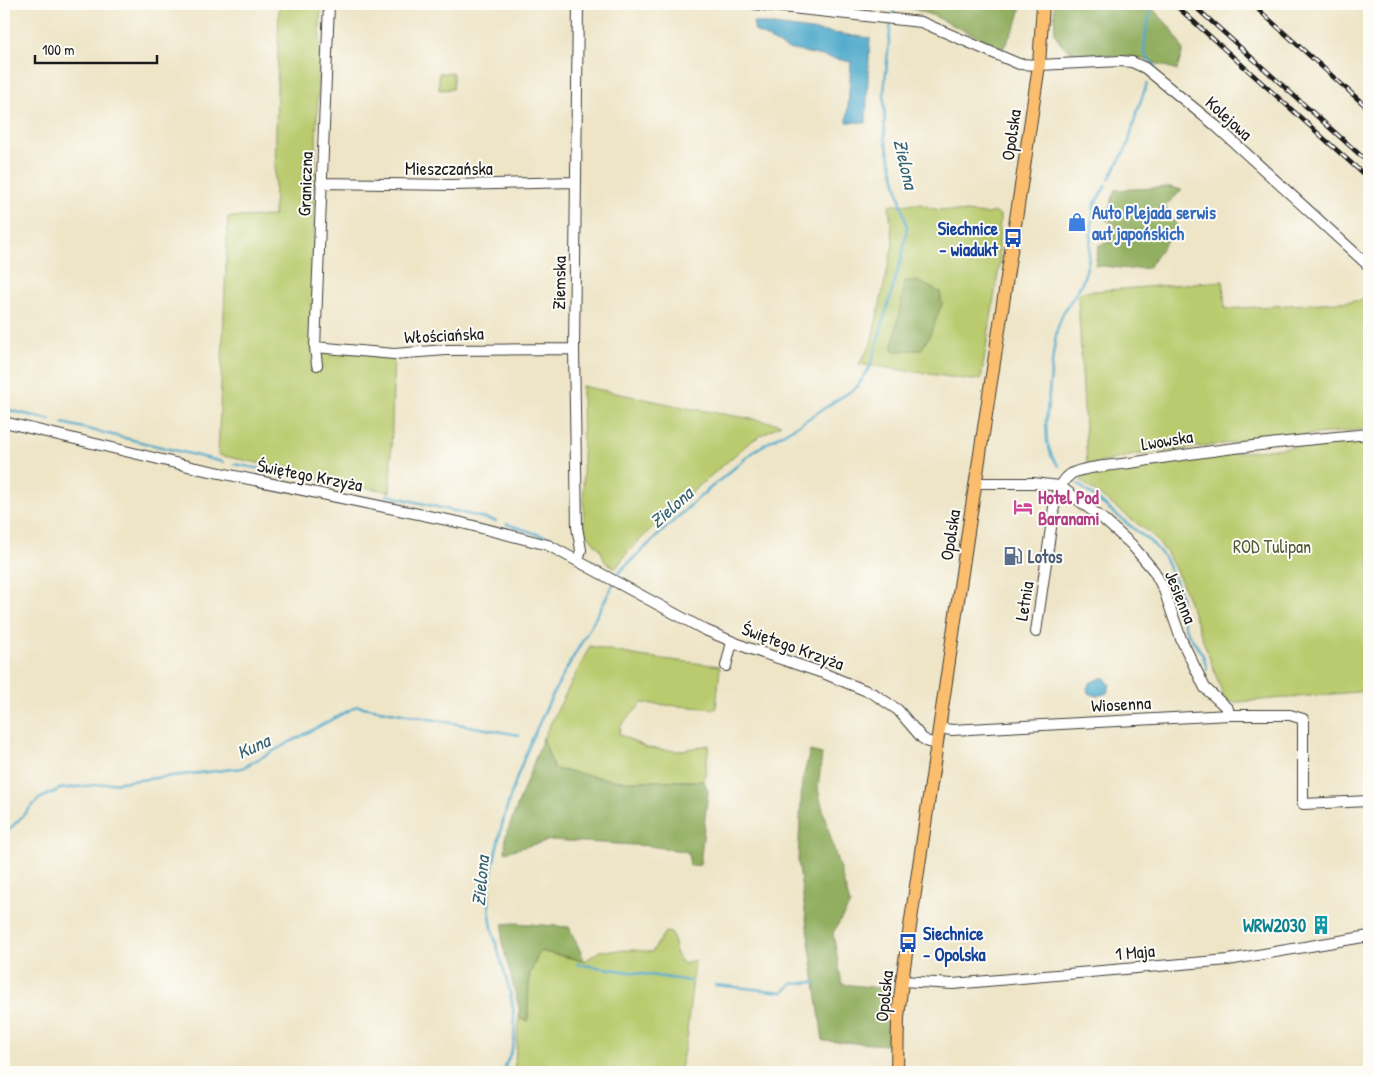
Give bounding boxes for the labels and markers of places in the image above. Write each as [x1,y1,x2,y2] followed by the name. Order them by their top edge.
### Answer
[1092,200,1216,247] place label: Auto Plejada serwis aut japońskich
[1066,211,1088,233] shop icon: Auto Plejada serwis aut japońskich
[938,216,999,262] place label: Siechnice - wiadukt
[1002,227,1024,249] bus stop icon: Siechnice - wiadukt
[1038,485,1100,531] place label: Hotel Pod Baranami
[1012,496,1034,518] hotel icon: Hotel Pod Baranami
[1028,544,1062,569] place label: Lotos
[1002,545,1024,567] fuel station icon: Lotos
[1243,913,1306,938] place label: WRW2030
[1310,914,1332,936] building icon: WRW2030
[923,921,987,968] place label: Siechnice - Opolska
[897,932,919,954] bus stop icon: Siechnice - Opolska

